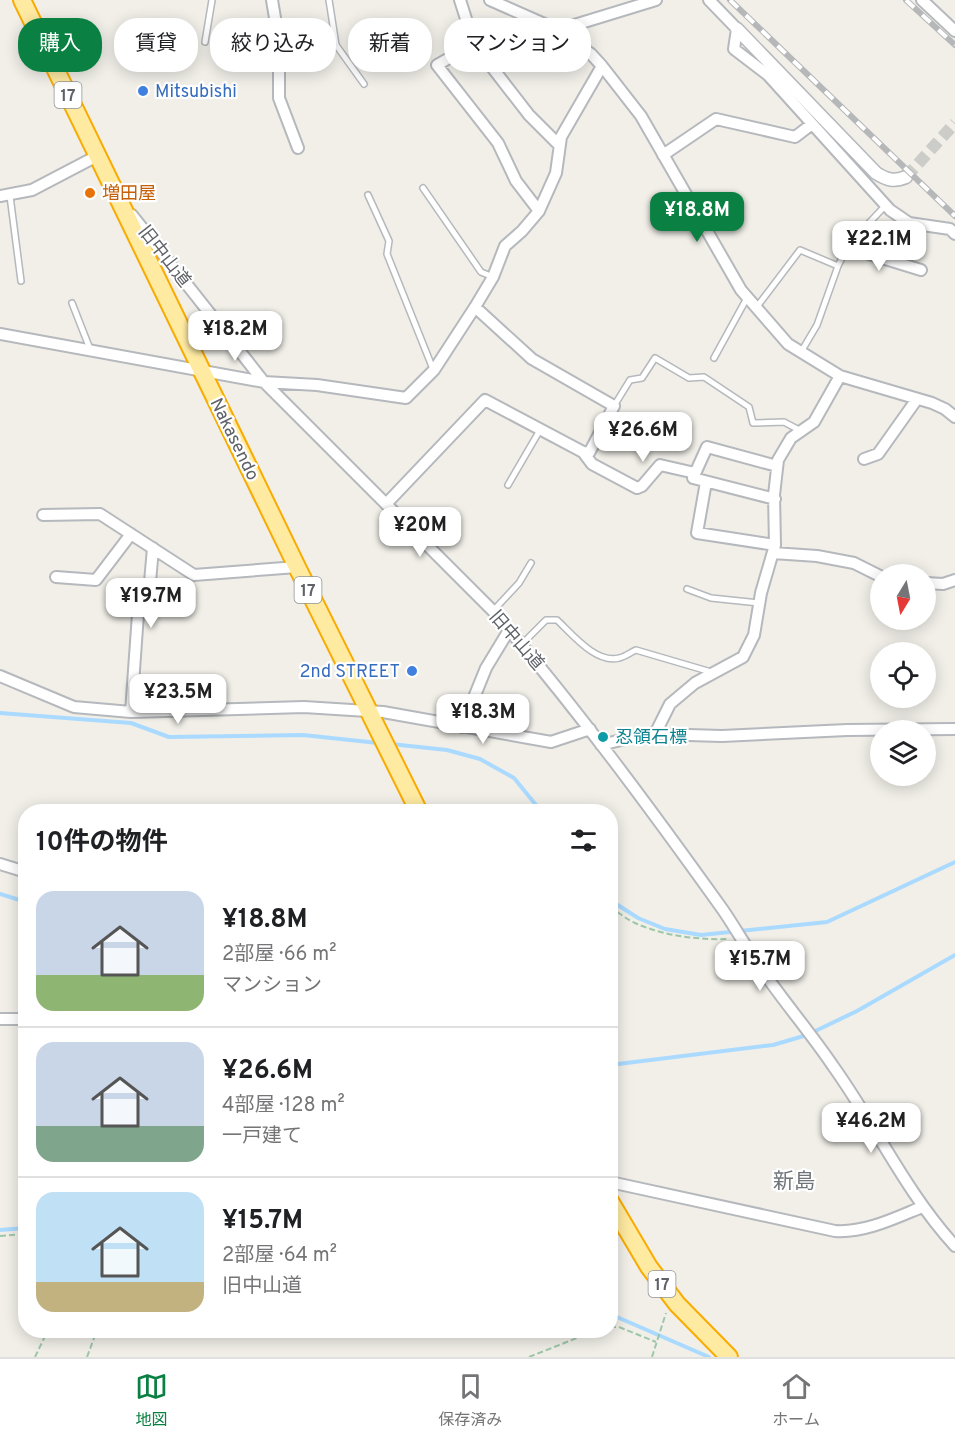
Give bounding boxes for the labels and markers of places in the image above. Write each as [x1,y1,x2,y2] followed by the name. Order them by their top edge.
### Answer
[155,81,237,104] place label: Mitsubishi
[136,84,150,98] marker: Mitsubishi
[102,183,156,206] place label: 増田屋
[83,186,97,200] marker: 増田屋
[648,192,746,243] pin: ¥18.8M
[830,221,928,272] pin: ¥22.1M
[186,311,284,362] pin: ¥18.2M
[594,412,692,463] pin: ¥26.6M
[384,507,456,558] pin: ¥20M
[102,578,200,629] pin: ¥19.7M
[299,661,400,684] place label: 2nd STREET
[405,664,419,678] marker: 2nd STREET
[129,674,227,725] pin: ¥23.5M
[434,694,532,745] pin: ¥18.3M
[615,727,687,750] place label: 忍領石標
[596,730,610,744] marker: 忍領石標
[711,941,809,992] pin: ¥15.7M
[822,1103,920,1154] pin: ¥46.2M

